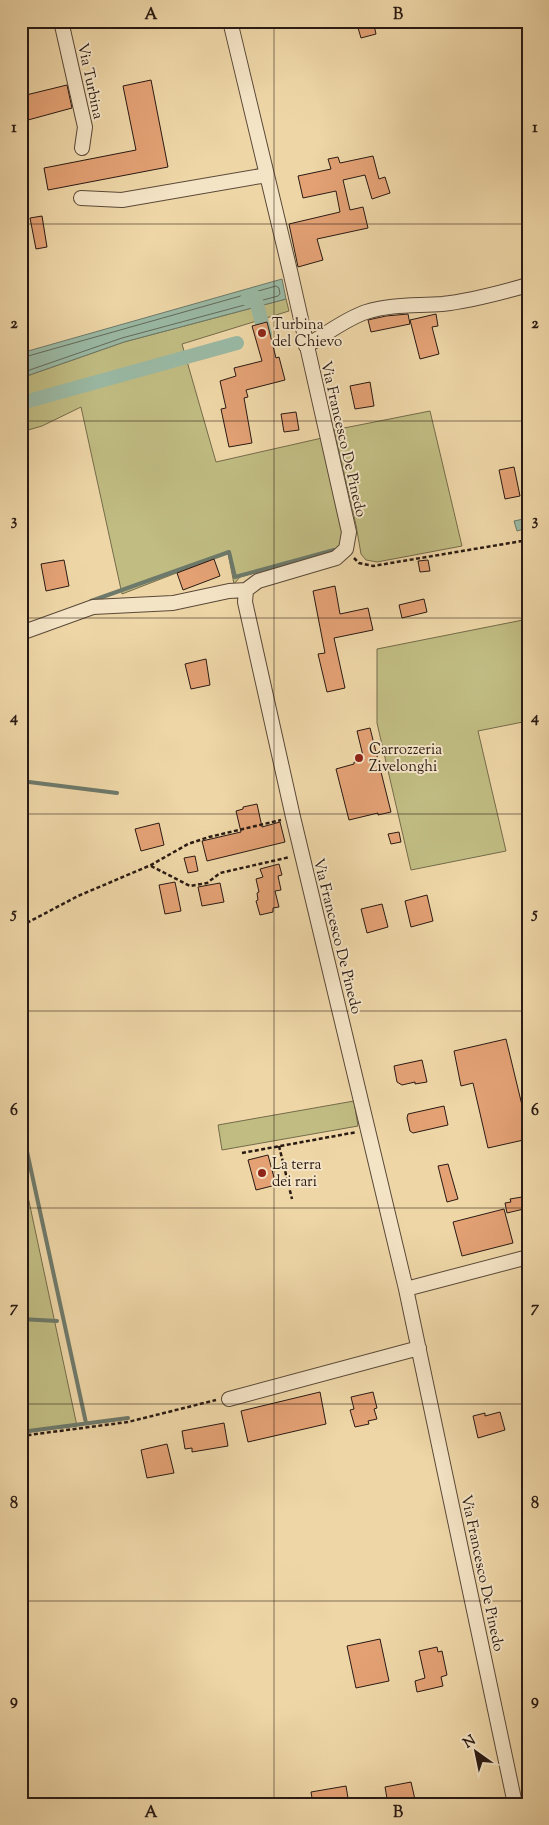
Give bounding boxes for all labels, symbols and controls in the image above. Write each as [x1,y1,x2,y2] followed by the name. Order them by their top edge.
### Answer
[145,4,158,27] text: A
[393,4,403,27] text: B
[71,41,108,121] street label: Via Turbina
[11,117,17,140] text: 1
[532,117,538,140] text: 1
[10,313,18,336] text: 2
[531,313,539,336] text: 2
[272,315,342,353] place label: Turbina del Chievo
[256,327,268,339] marker: Turbina del Chievo
[314,359,371,519] street label: Via Francesco De Pinedo
[11,510,18,533] text: 3
[532,510,539,533] text: 3
[9,707,18,730] text: 4
[530,707,539,730] text: 4
[369,740,442,778] place label: Carrozzeria Zivelonghi
[353,752,365,764] marker: Carrozzeria Zivelonghi
[307,856,366,1016] street label: Via Francesco De Pinedo
[9,903,17,926] text: 5
[530,903,538,926] text: 5
[10,1100,18,1123] text: 6
[531,1100,539,1123] text: 6
[272,1155,322,1193] place label: La terra dei rari
[256,1167,268,1179] marker: La terra dei rari
[10,1297,19,1320] text: 7
[531,1297,540,1320] text: 7
[10,1493,18,1516] text: 8
[455,1493,508,1654] street label: Via Francesco De Pinedo
[531,1493,539,1516] text: 8
[10,1690,18,1713] text: 9
[531,1690,539,1713] text: 9
[452,1728,502,1778] north arrow
[460,1731,480,1754] text: N
[145,1802,158,1825] text: A
[393,1802,403,1825] text: B

